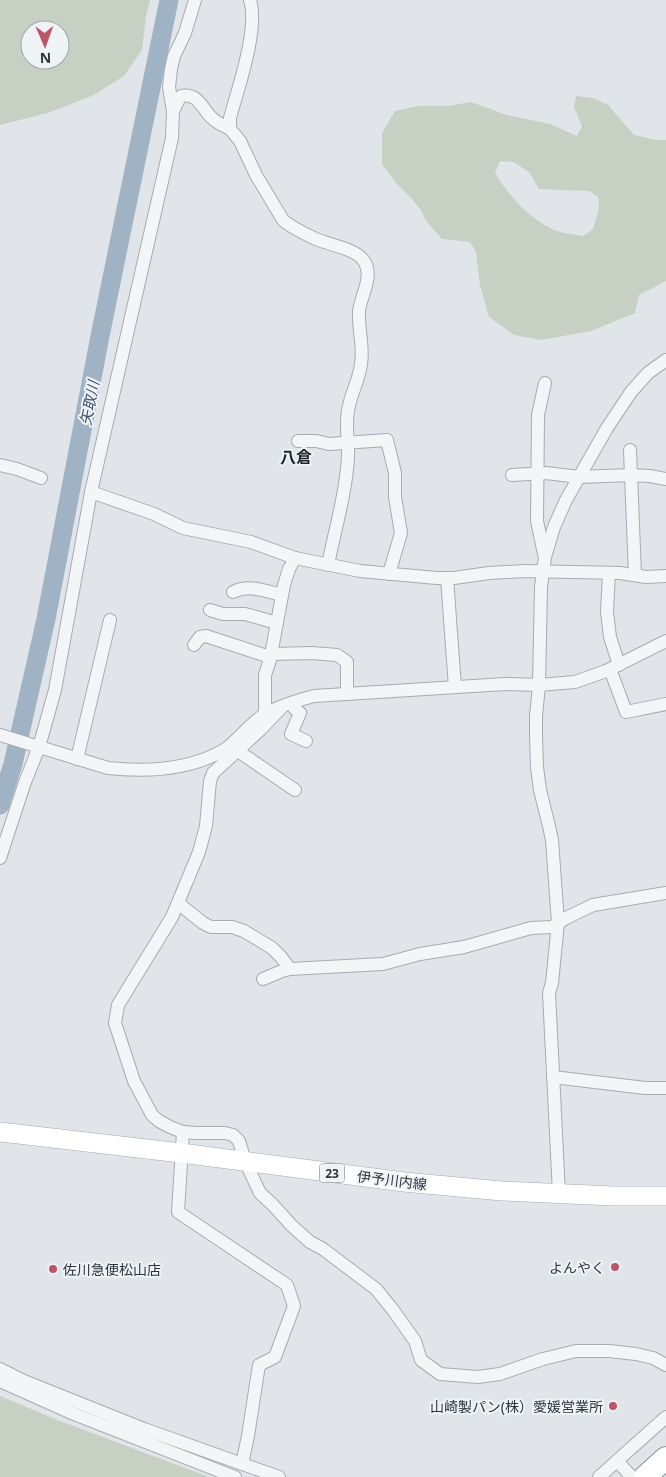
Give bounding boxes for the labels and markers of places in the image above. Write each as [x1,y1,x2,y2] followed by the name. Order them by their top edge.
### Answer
[549,1258,605,1277] place label: よんやく
[63,1260,161,1279] place label: 佐川急便松山店
[609,1261,621,1273] marker: よんやく
[47,1263,59,1275] marker: 佐川急便松山店
[430,1397,603,1416] place label: 山崎製パン(株）愛媛営業所
[607,1400,619,1412] marker: 山崎製パン(株）愛媛営業所

